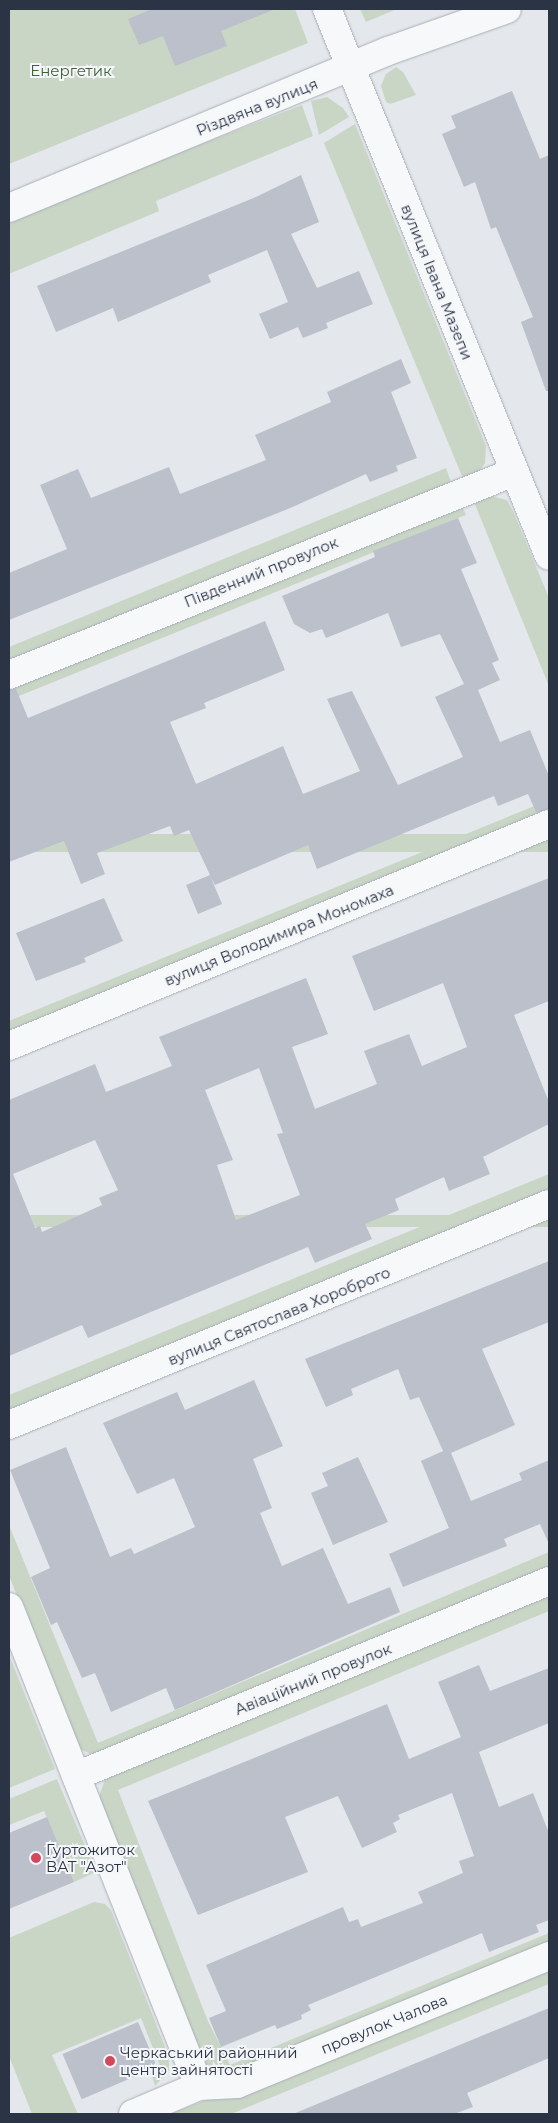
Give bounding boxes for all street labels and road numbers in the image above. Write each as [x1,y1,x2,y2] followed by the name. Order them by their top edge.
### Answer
[194,74,320,140] street label: Різдвяна вулиця
[397,201,477,363] street label: вулиця Івана Мазепи
[181,533,341,611] street label: Південний провулок
[162,881,396,989] street label: вулиця Володимира Мономаха
[165,1263,393,1369] street label: вулиця Святослава Хороброго
[232,1639,394,1719] street label: Авіаційний провулок
[318,1990,450,2058] street label: провулок Чалова

